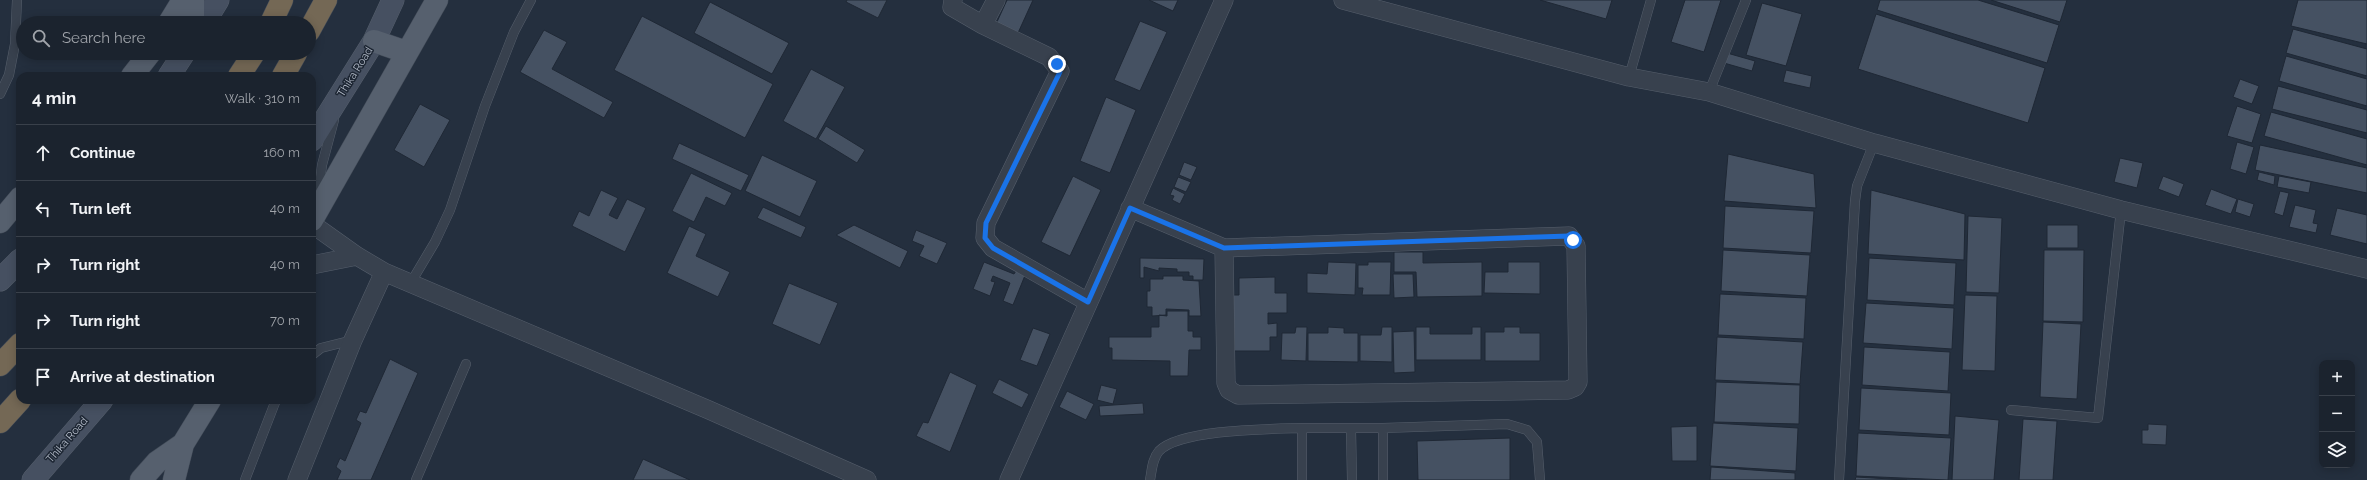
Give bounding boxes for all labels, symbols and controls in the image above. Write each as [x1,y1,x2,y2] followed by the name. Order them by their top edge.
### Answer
[16,16,316,60] search box
[30,27,52,49] icon: search
[62,29,145,47] text: Search here
[335,44,376,99] street label: Thika Road
[1048,55,1066,73] route end
[32,88,76,108] text: 4 min
[225,91,300,106] text: Walk · 310 m
[32,142,54,164] icon: ahead
[70,144,135,162] text: Continue
[263,145,300,160] text: 160 m
[32,198,54,220] icon: left
[70,200,131,218] text: Turn left
[270,201,300,216] text: 40 m
[1564,231,1582,249] route start
[32,254,54,276] icon: right
[70,256,140,274] text: Turn right
[270,257,300,272] text: 40 m
[32,310,54,332] icon: right
[70,312,140,330] text: Turn right
[270,313,300,328] text: 70 m
[2319,360,2355,468] map controls
[2319,360,2355,396] button: +
[32,366,54,388] icon: arrive
[70,368,215,386] text: Arrive at destination
[2319,396,2355,432] button: −
[44,414,91,466] street label: Thika Road
[2319,432,2355,468] button: layers

